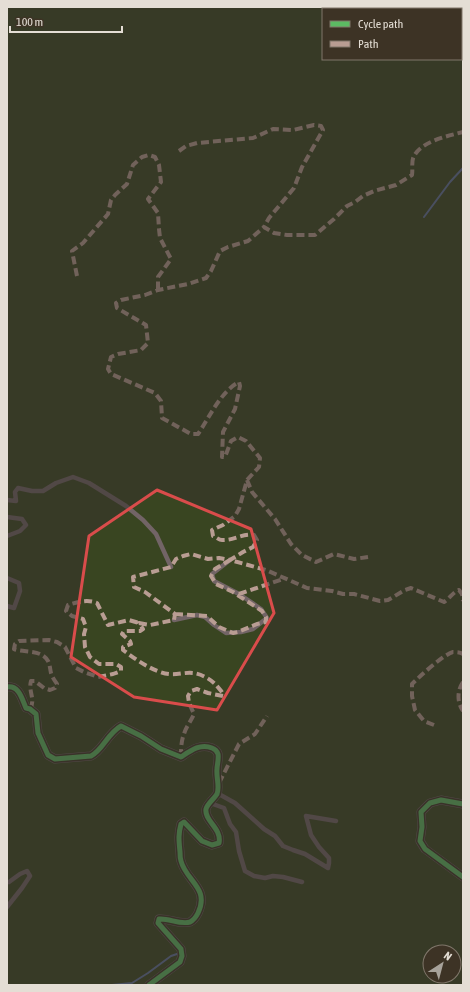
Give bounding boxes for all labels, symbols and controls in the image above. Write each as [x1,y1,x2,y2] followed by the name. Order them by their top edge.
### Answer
[10,8,122,34] scale bar
[322,8,462,60] legend
[16,15,43,29] text: 100 m
[358,17,403,31] text: Cycle path
[358,37,379,51] text: Path
[422,944,462,984] north arrow
[442,949,454,963] text: N

